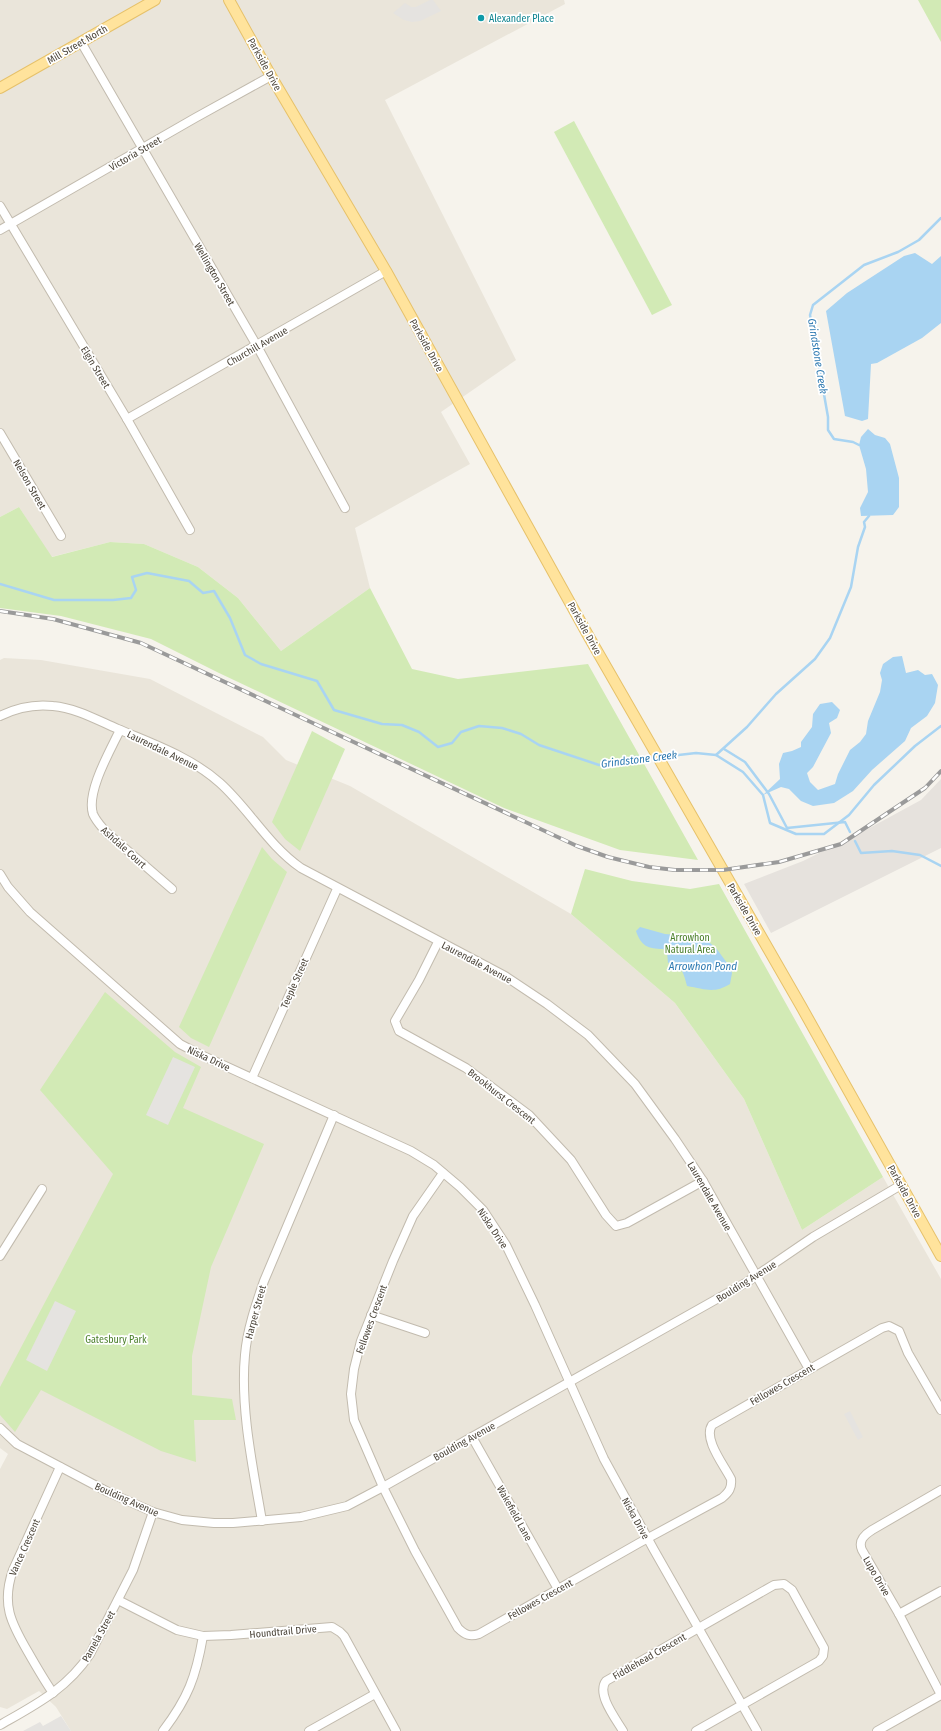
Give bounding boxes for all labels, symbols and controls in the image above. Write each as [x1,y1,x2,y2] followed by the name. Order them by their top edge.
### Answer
[476,13,486,23] marker: Alexander Place
[489,13,554,25] place label: Alexander Place
[45,23,110,67] street label: Mill Street North
[245,36,284,93] street label: Parkside Drive
[107,134,164,174] street label: Victoria Street
[191,241,237,309] street label: Wellington Street
[407,317,446,374] street label: Parkside Drive
[805,317,830,395] water label: Grindstone Creek
[225,325,290,369] street label: Churchill Avenue
[78,344,113,391] street label: Elgin Street
[10,458,49,512] street label: Nelson Street
[565,600,604,657] street label: Parkside Drive
[125,728,200,773] street label: Laurendale Avenue
[600,748,678,771] water label: Grindstone Creek
[98,824,149,872] street label: Ashdale Court
[724,881,764,938] street label: Parkside Drive
[665,932,715,956] park label: Arrowhon Natural Area
[439,939,514,987] street label: Laurendale Avenue
[279,956,312,1010] street label: Teeple Street
[668,960,737,973] water label: Arrowhon Pond
[185,1044,232,1074] street label: Niska Drive
[465,1067,538,1127] street label: Brookhurst Crescent
[684,1160,734,1233] street label: Laurendale Avenue
[885,1163,924,1220] street label: Parkside Drive
[474,1206,510,1251] street label: Niska Drive
[714,1259,779,1305] street label: Boulding Avenue
[243,1283,269,1340] street label: Harper Street
[354,1283,390,1355] street label: Fellowes Crescent
[85,1334,147,1346] park label: Gatesbury Park
[748,1361,818,1408] street label: Fellowes Crescent
[431,1420,498,1464] street label: Boulding Avenue
[93,1480,161,1519] street label: Boulding Avenue
[494,1484,534,1543] street label: Wakefield Lane
[619,1496,652,1541] street label: Niska Drive
[7,1516,43,1578] street label: Vance Crescent
[860,1555,892,1598] street label: Lupo Drive
[506,1577,576,1623] street label: Fellowes Crescent
[80,1608,118,1664] street label: Pamela Street
[249,1623,317,1641] street label: Houndtrail Drive
[611,1631,689,1683] street label: Fiddlehead Crescent

